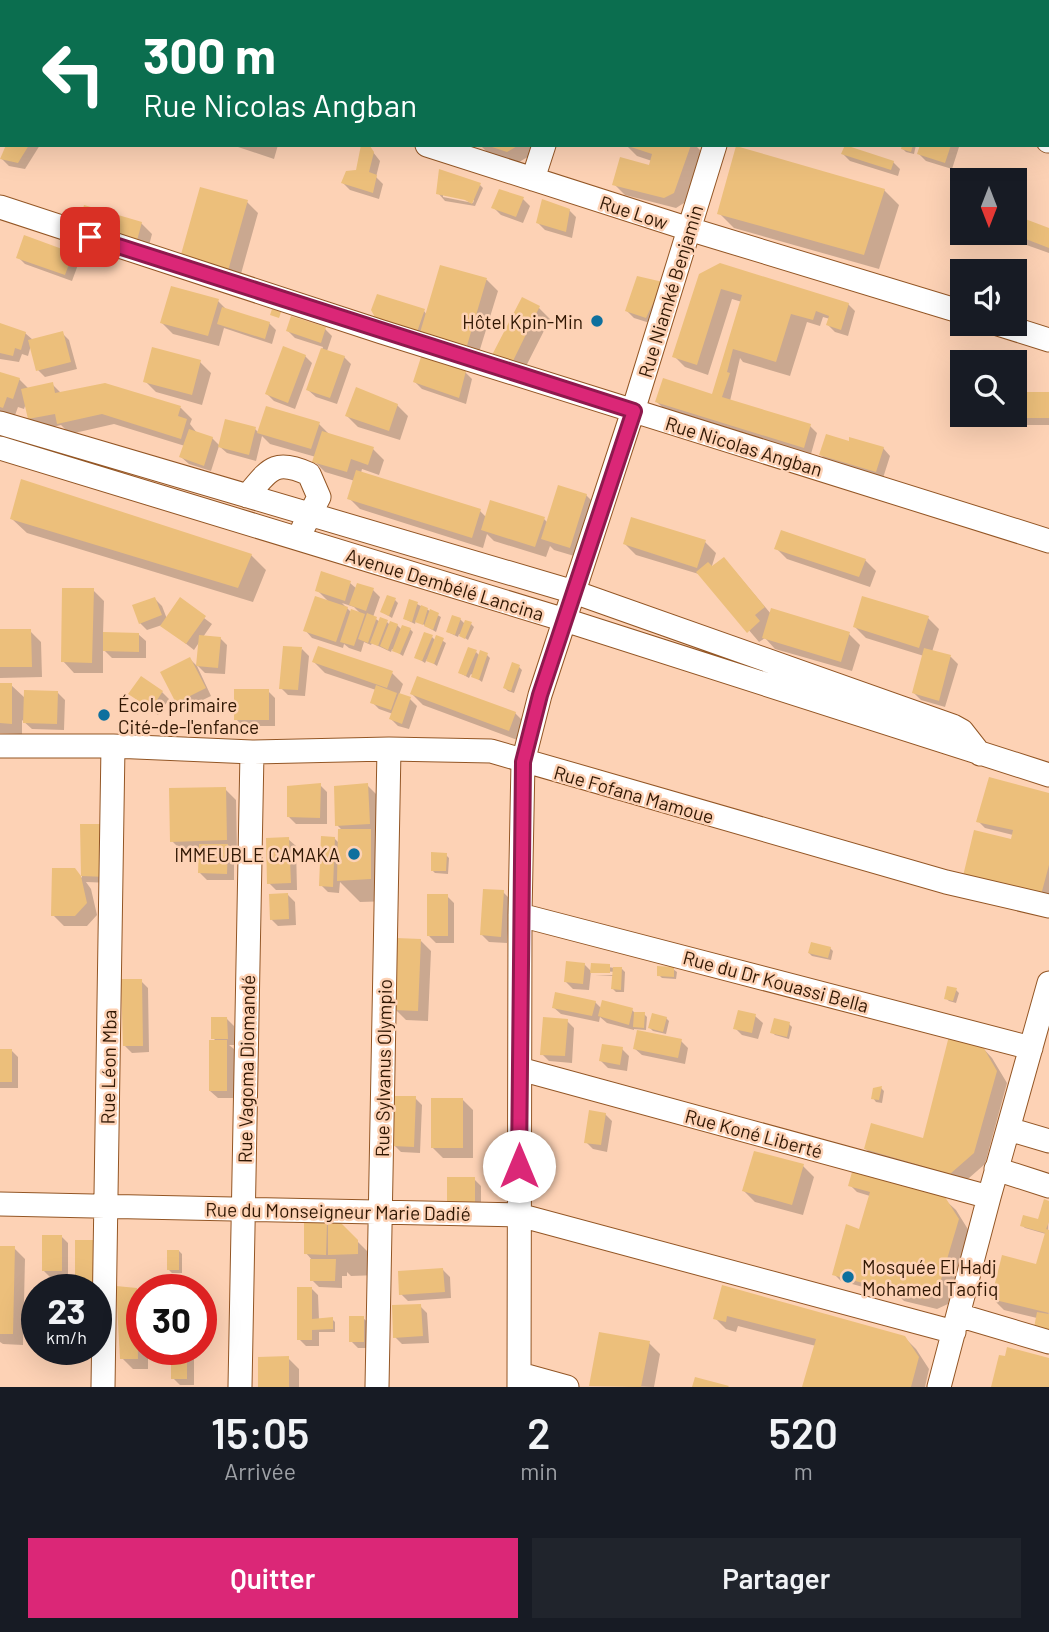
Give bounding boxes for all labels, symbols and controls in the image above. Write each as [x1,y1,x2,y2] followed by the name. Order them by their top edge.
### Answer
[143,25,276,84] text: 300 m
[28,28,119,119] icon: left
[143,85,417,123] text: Rue Nicolas Angban
[950,168,1027,245] north arrow
[950,168,1027,427] map controls
[597,190,671,234] street label: Rue Low
[633,202,707,380] street label: Rue Niamké Benjamin
[60,207,120,267] pin
[71,218,109,256] icon: arrive
[950,259,1027,336] button: sound
[462,310,583,333] place label: Hôtel Kpin-Min
[589,313,605,329] marker: Hôtel Kpin-Min
[950,350,1027,427] button: search
[663,411,825,481] street label: Rue Nicolas Angban
[343,543,547,625] street label: Avenue Dembélé Lancina
[118,693,259,738] place label: École primaire Cité-de-l'enfance
[96,707,112,723] marker: École primaire Cité-de-l'enfance
[551,760,717,828] street label: Rue Fofana Mamoue
[174,843,340,866] place label: IMMEUBLE CAMAKA
[346,846,362,862] marker: IMMEUBLE CAMAKA
[681,945,871,1017] street label: Rue du Dr Kouassi Bella
[233,975,259,1163] street label: Rue Vagoma Diomandé
[370,979,396,1157] street label: Rue Sylvanus Olympio
[96,1009,120,1125] street label: Rue Léon Mba
[683,1104,825,1162] street label: Rue Koné Liberté
[482,1129,556,1203] position arrow
[205,1197,471,1225] street label: Rue du Monseigneur Marie Dadié
[862,1255,998,1300] place label: Mosquée El Hadj Mohamed Taofiq
[840,1269,856,1285] marker: Mosquée El Hadj Mohamed Taofiq
[126,1274,217,1365] speed limit sign: 30
[47,1289,86,1331] text: 23
[46,1326,87,1348] text: km/h
[211,1407,309,1457] text: 15:05
[527,1407,551,1457] text: 2
[769,1407,838,1457] text: 520
[224,1457,296,1485] text: Arrivée
[520,1457,558,1485] text: min
[794,1457,813,1485] text: m
[28,1538,518,1618] button: Quitter
[532,1538,1021,1618] button: Partager

